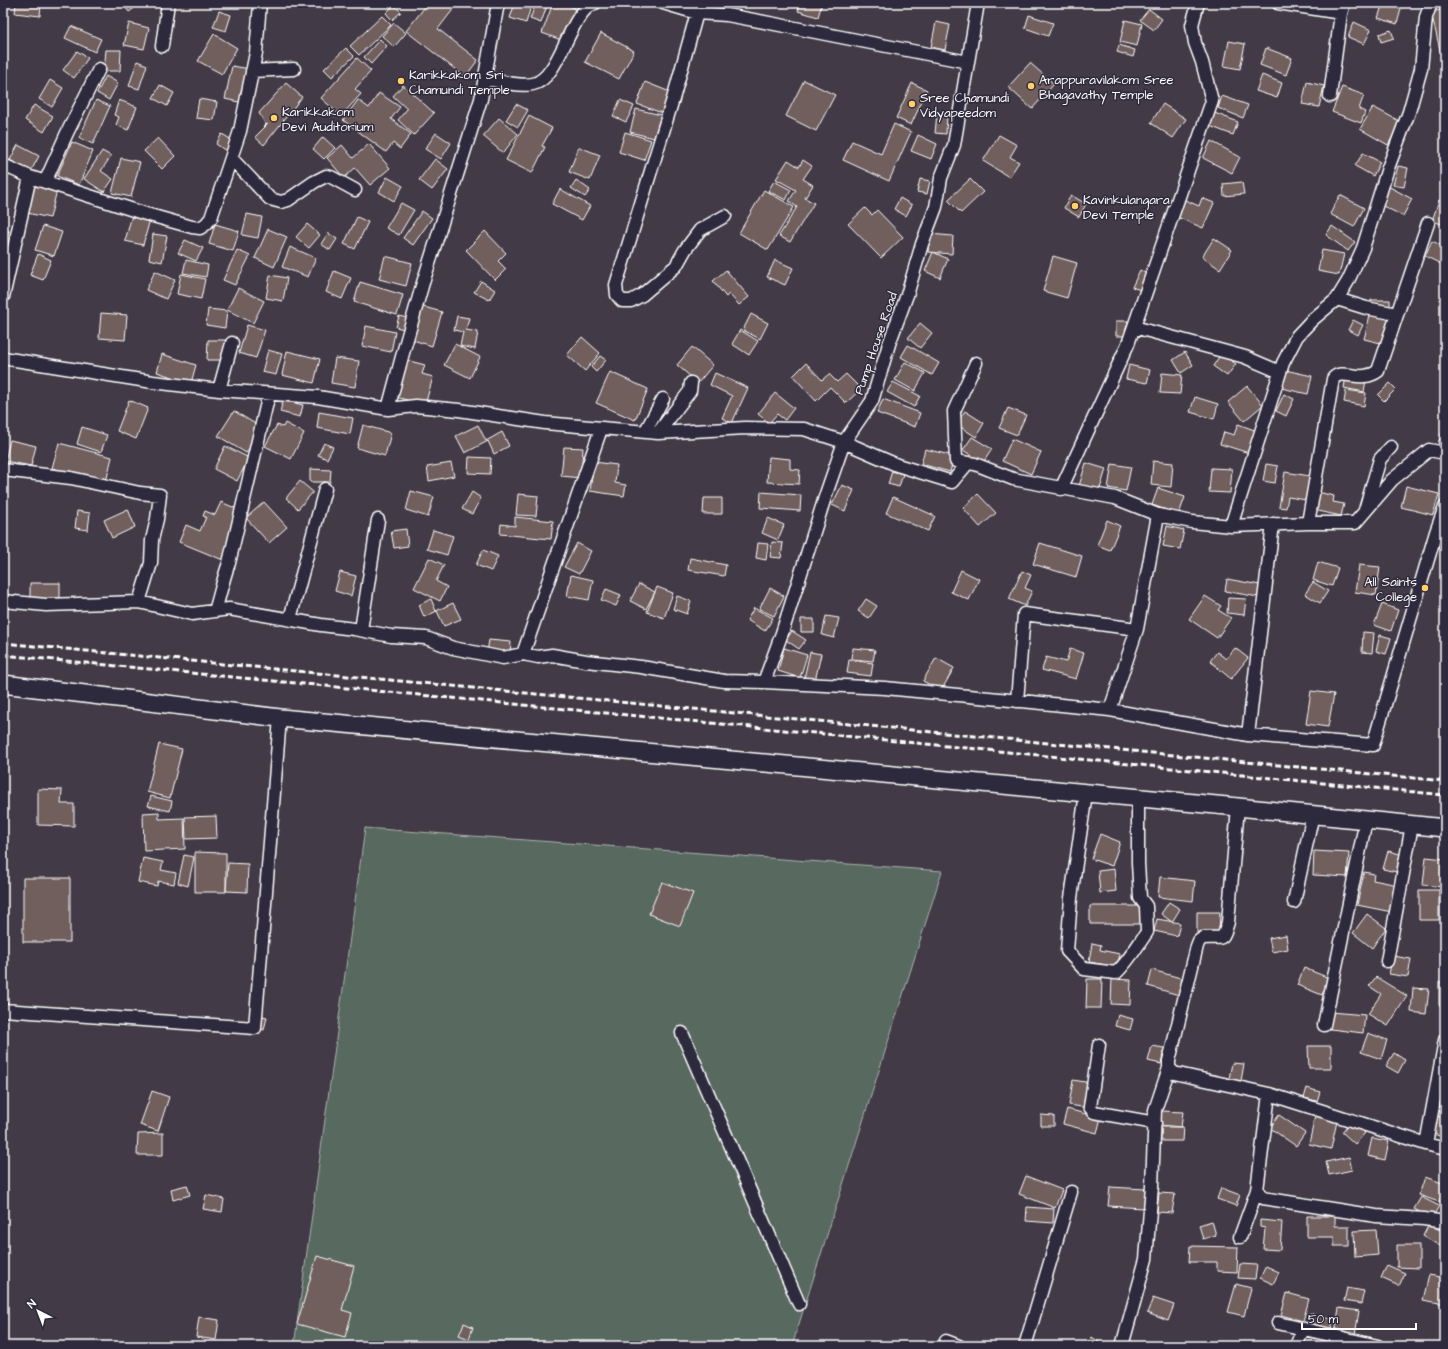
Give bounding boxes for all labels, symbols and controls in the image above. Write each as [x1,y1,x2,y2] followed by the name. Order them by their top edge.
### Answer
[409,66,510,99] place label: Karikkakom Sri Chamundi Temple
[1039,71,1174,105] place label: Arappuravilakom Sree Bhagavathy Temple
[396,76,406,86] marker: Karikkakom Sri Chamundi Temple
[1026,81,1036,91] marker: Arappuravilakom Sree Bhagavathy Temple
[920,89,1009,123] place label: Sree Chamundi Vidyapeedom
[907,99,917,109] marker: Sree Chamundi Vidyapeedom
[282,103,374,136] place label: Karikkakom Devi Auditorium
[269,113,279,123] marker: Karikkakom Devi Auditorium
[1083,191,1170,224] place label: Kavinkulangara Devi Temple
[1070,201,1080,211] marker: Kavinkulangara Devi Temple
[850,289,902,397] street label: Pump House Road
[1364,573,1417,607] place label: All Saints College
[1420,583,1430,593] marker: All Saints College
[18,1291,58,1331] north arrow
[24,1296,39,1312] text: N
[1302,1305,1416,1331] scale bar
[1308,1311,1339,1328] text: 50 m

